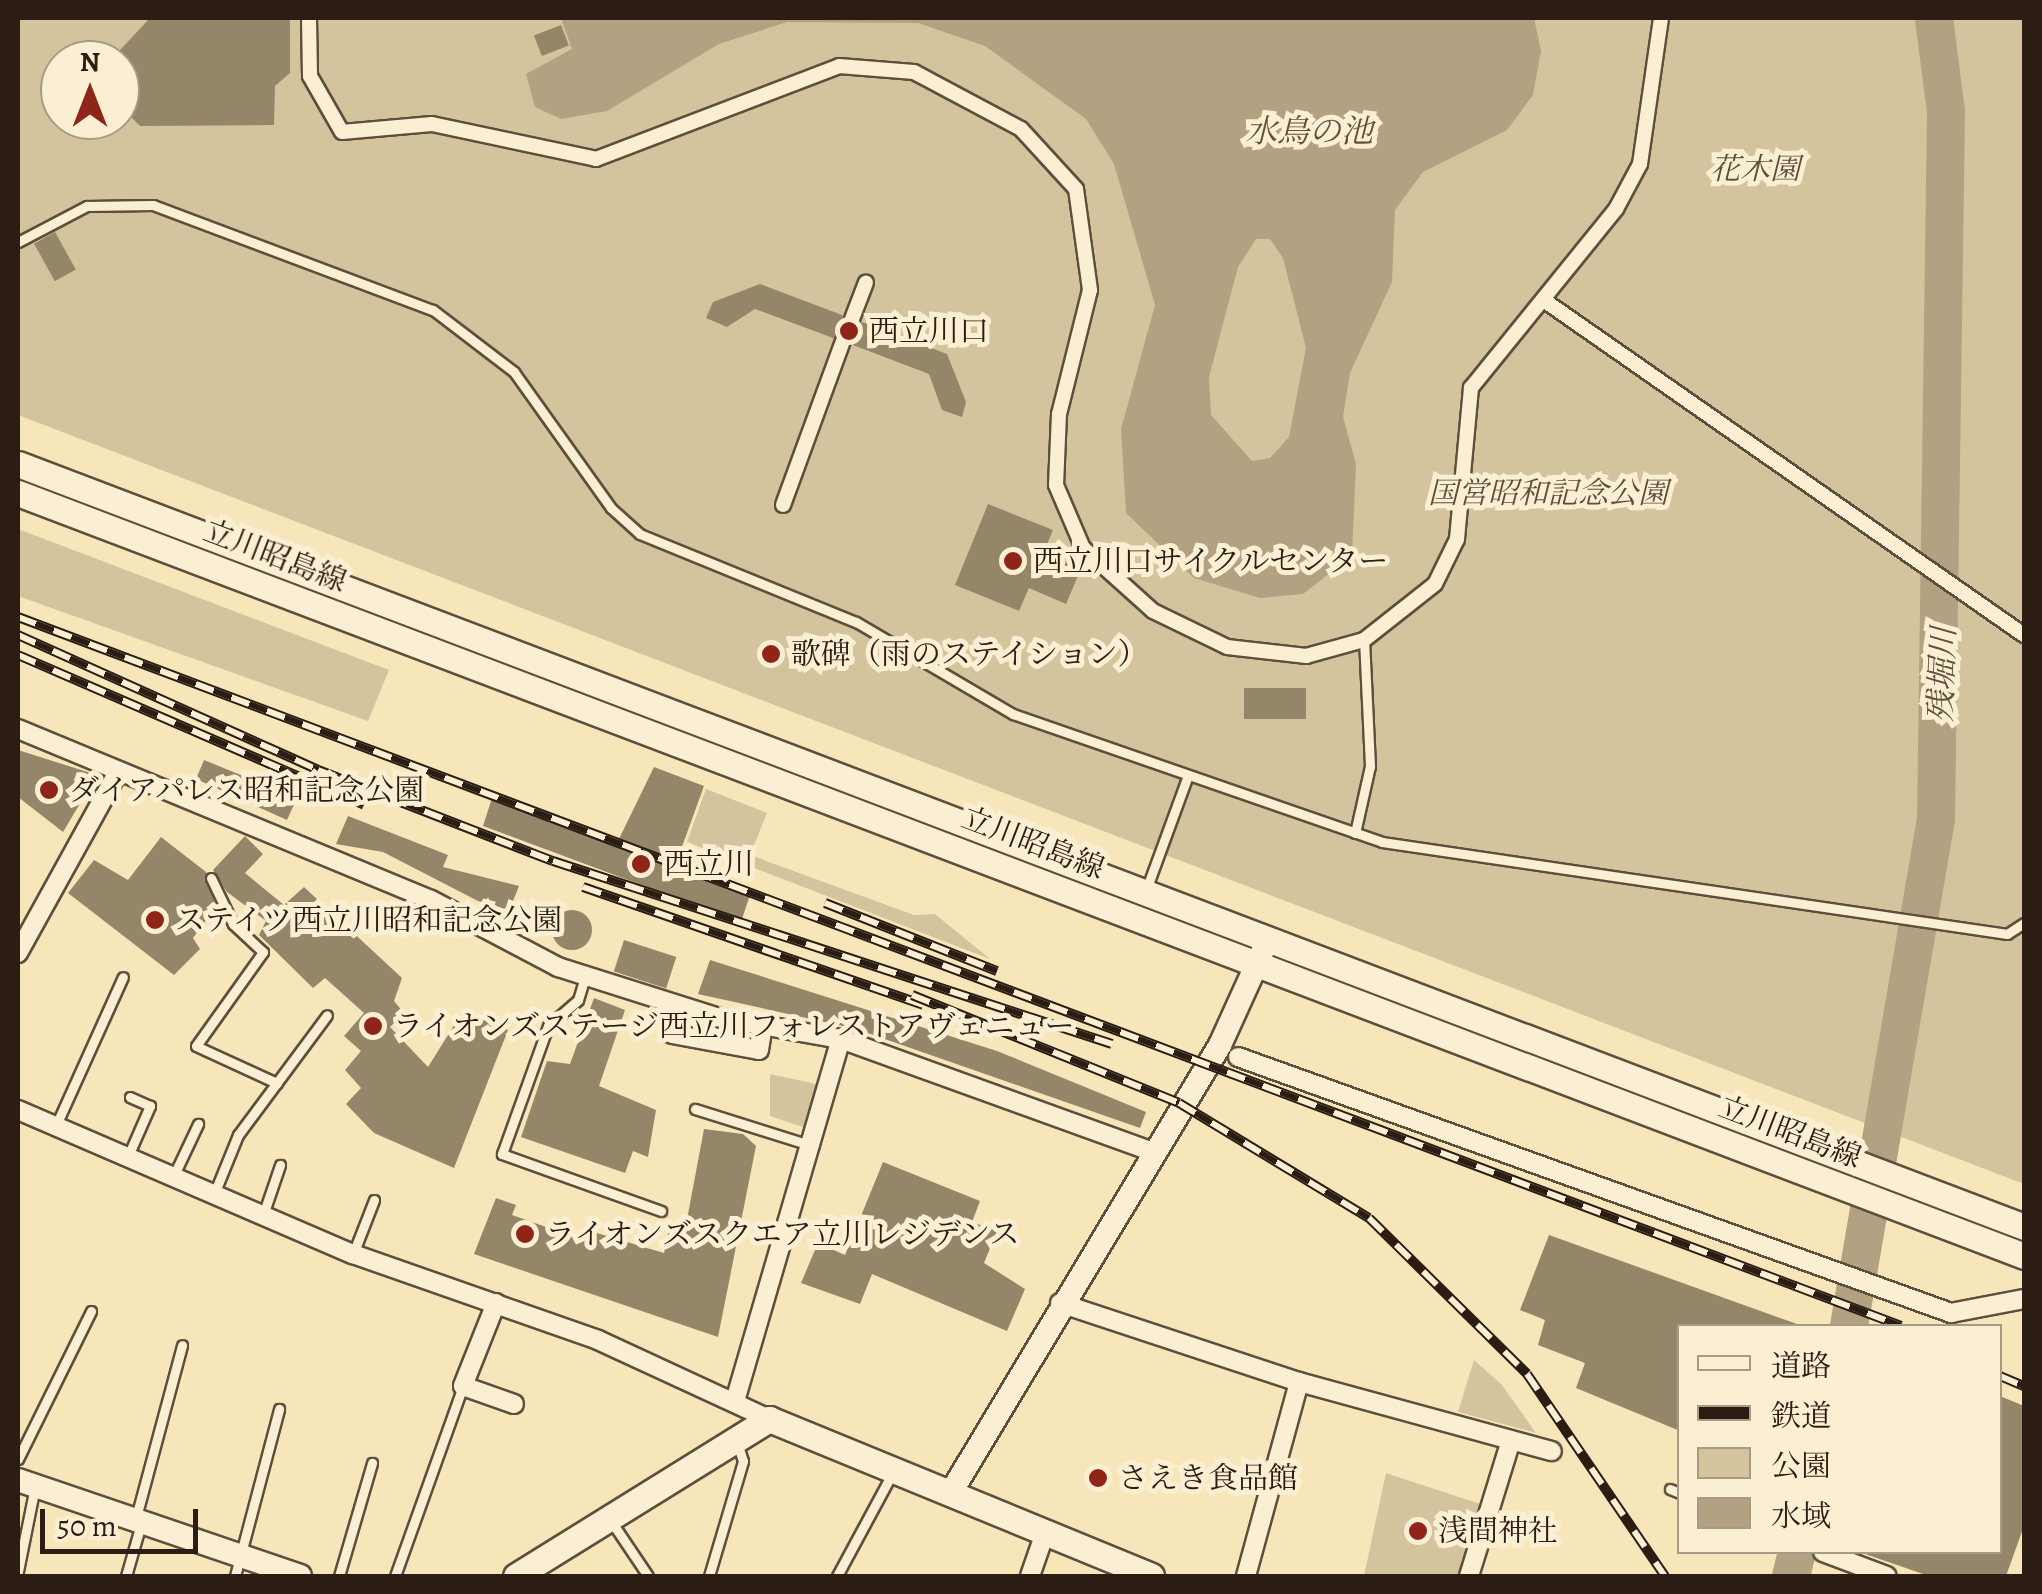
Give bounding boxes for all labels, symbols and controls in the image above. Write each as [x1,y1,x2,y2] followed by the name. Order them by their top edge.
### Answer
[40,40,140,140] north arrow
[80,43,100,81] text: N
[1245,112,1373,150] water label: 水鳥の池
[1710,151,1800,187] park label: 花木園
[869,313,989,349] place label: 西立川口
[838,320,860,342] marker: 西立川口
[1428,475,1668,511] park label: 国営昭和記念公園
[199,512,351,600] street label: 立川昭島線
[1033,543,1393,579] place label: 西立川口サイクルセンター
[1002,550,1024,572] marker: 西立川口サイクルセンター
[1921,626,1963,724] water label: 残堀川
[791,636,1151,672] place label: 歌碑（雨のステイション）
[760,643,782,665] marker: 歌碑（雨のステイション）
[69,772,429,808] place label: ダイアパレス昭和記念公園
[38,779,60,801] marker: ダイアパレス昭和記念公園
[957,799,1109,887] street label: 立川昭島線
[664,846,754,882] place label: 西立川
[628,851,654,877] marker: 西立川
[175,902,565,938] place label: ステイツ西立川昭和記念公園
[144,909,166,931] marker: ステイツ西立川昭和記念公園
[393,1008,1083,1044] place label: ライオンズステージ西立川フォレストアヴェニュー
[362,1015,384,1037] marker: ライオンズステージ西立川フォレストアヴェニュー
[1714,1088,1866,1176] street label: 立川昭島線
[545,1216,1025,1252] place label: ライオンズスクエア立川レジデンス
[514,1223,536,1245] marker: ライオンズスクエア立川レジデンス
[1677,1324,2002,1554] legend
[1771,1346,1831,1386] text: 道路
[1771,1396,1831,1436] text: 鉄道
[1771,1446,1831,1486] text: 公園
[1118,1460,1298,1496] place label: さえき食品館
[1087,1467,1109,1489] marker: さえき食品館
[45,1489,202,1551] scale bar
[1771,1496,1831,1536] text: 水域
[57,1506,117,1546] text: 50 m
[1438,1513,1558,1549] place label: 浅間神社
[1407,1520,1429,1542] marker: 浅間神社

